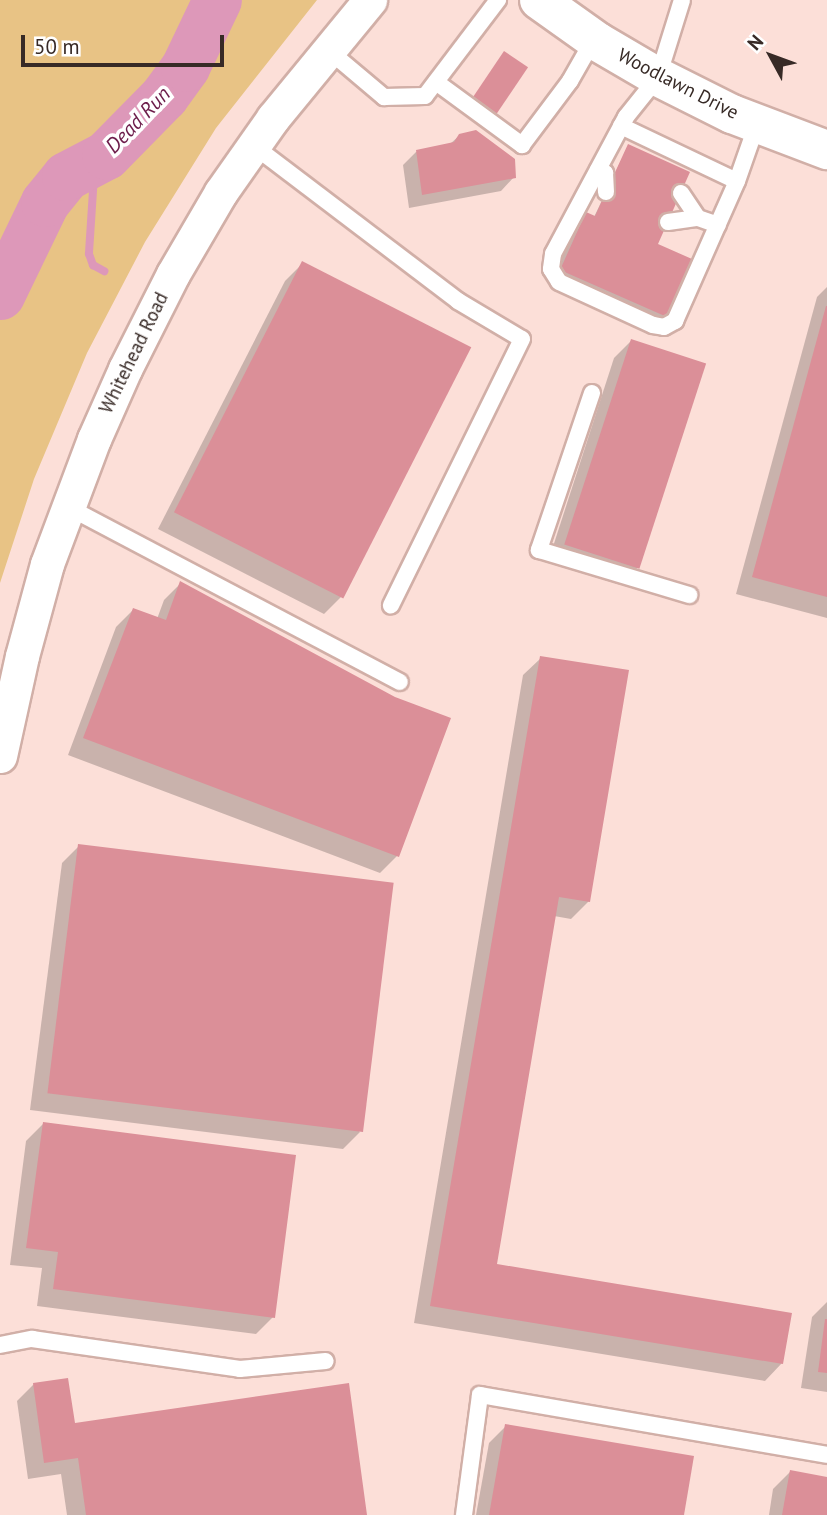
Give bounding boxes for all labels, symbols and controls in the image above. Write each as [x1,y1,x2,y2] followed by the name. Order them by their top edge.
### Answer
[24,21,228,65] scale bar
[736,21,806,91] north arrow
[742,30,768,55] text: N
[34,33,80,60] text: 50 m
[614,44,742,124] street label: Woodlawn Drive
[100,82,176,158] water label: Dead Run
[95,289,173,417] street label: Whitehead Road

